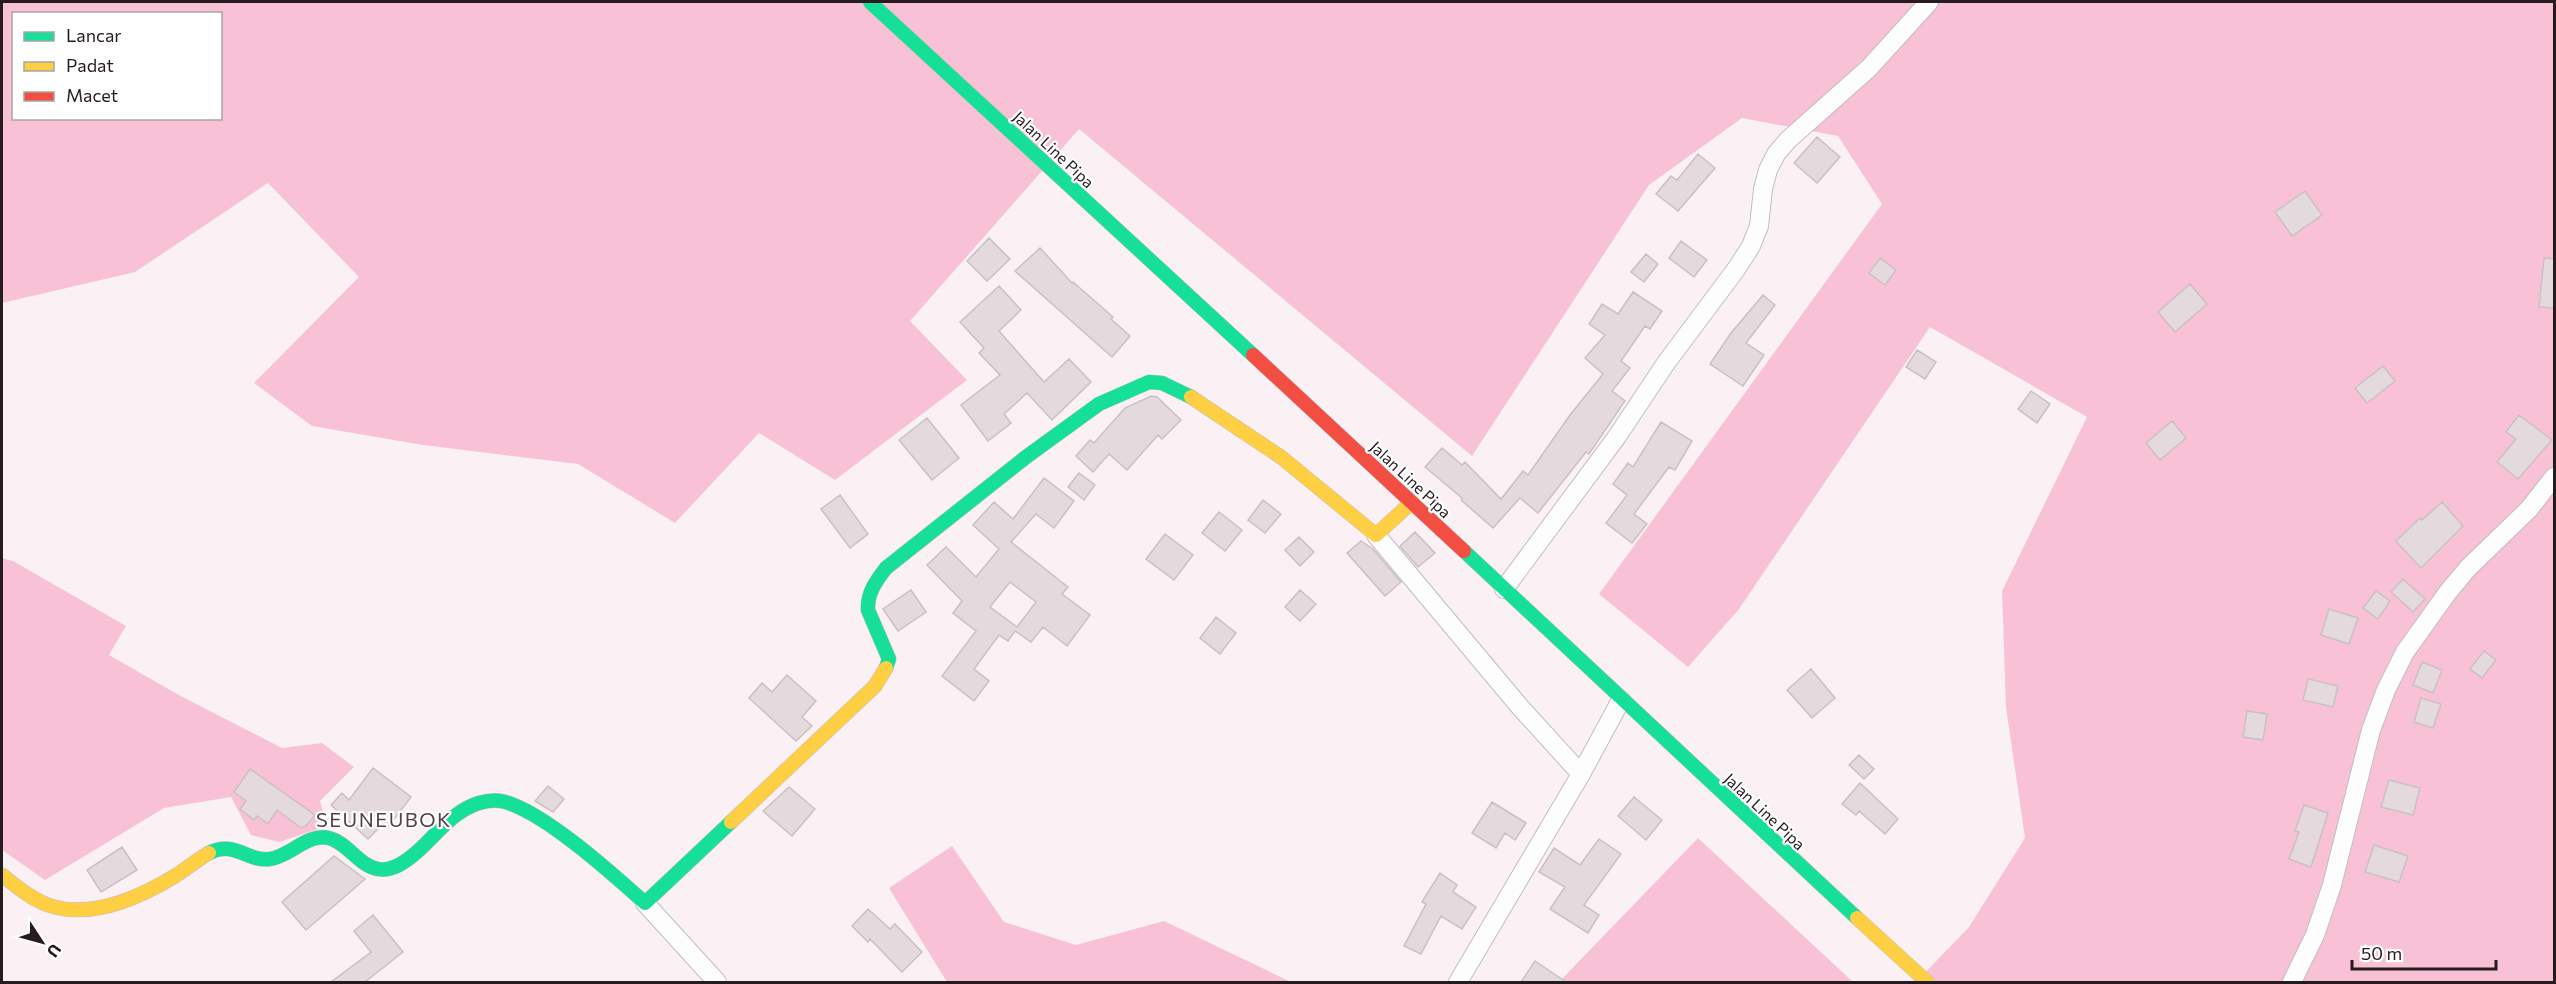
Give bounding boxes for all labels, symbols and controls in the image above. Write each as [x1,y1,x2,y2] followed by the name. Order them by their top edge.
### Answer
[12,12,222,120] legend
[66,24,122,46] text: Lancar
[66,54,114,76] text: Padat
[66,84,118,106] text: Macet
[1010,107,1098,191] street label: Jalan Line Pipa
[1367,437,1455,521] street label: Jalan Line Pipa
[1721,769,1809,853] street label: Jalan Line Pipa
[316,807,452,831] district label: SEUNEUBOK
[12,912,72,972] north arrow
[2352,933,2496,971] scale bar
[43,941,66,961] text: U
[2361,942,2402,964] text: 50 m

